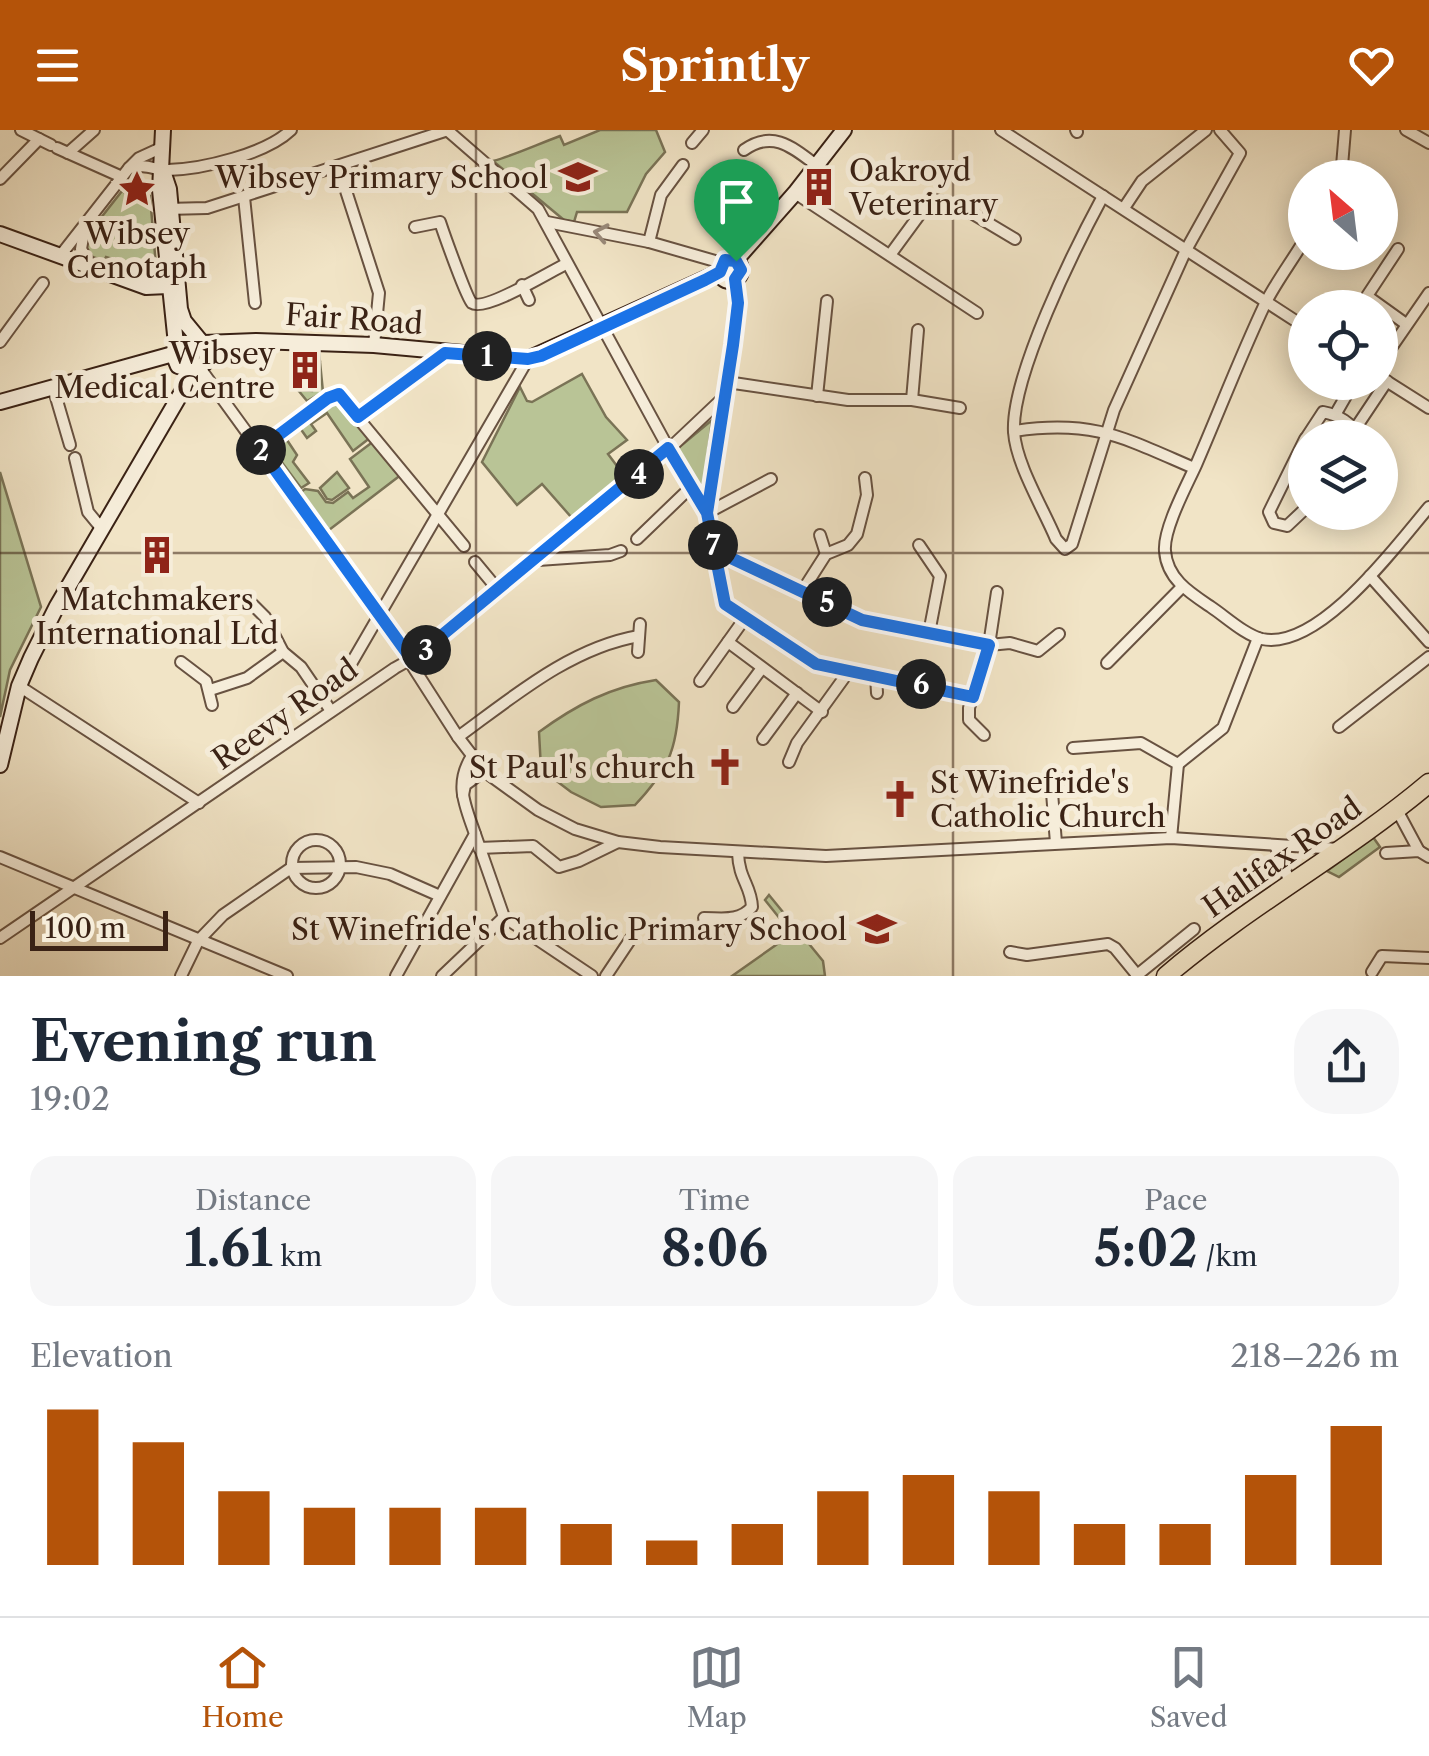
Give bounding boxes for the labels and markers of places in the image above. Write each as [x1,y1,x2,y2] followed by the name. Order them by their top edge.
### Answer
[848,152,998,223] place label: Oakroyd Veterinary
[557,156,599,198] school or university icon: Wibsey Primary School
[214,159,548,196] place label: Wibsey Primary School
[694,159,779,262] pin
[798,166,840,208] building icon: Oakroyd Veterinary
[116,168,158,210] place icon: Wibsey Cenotaph
[67,215,208,286] place label: Wibsey Cenotaph
[462,331,512,381] pin: 1
[54,335,275,406] place label: Wibsey Medical Centre
[284,349,326,391] building icon: Wibsey Medical Centre
[236,425,286,475] pin: 2
[614,449,664,499] pin: 4
[688,520,738,570] pin: 7
[136,534,178,576] building icon: Matchmakers International Ltd
[802,577,852,627] pin: 5
[36,581,278,652] place label: Matchmakers International Ltd
[401,625,451,675] pin: 3
[896,659,946,709] pin: 6
[704,746,746,788] church icon: St Paul's church
[469,749,695,786] place label: St Paul's church
[930,764,1166,835] place label: St Winefride's Catholic Church
[879,778,921,820] church icon: St Winefride's Catholic Church
[856,908,898,950] school or university icon: St Winefride's Catholic Primary School
[291,911,847,948] place label: St Winefride's Catholic Primary School

